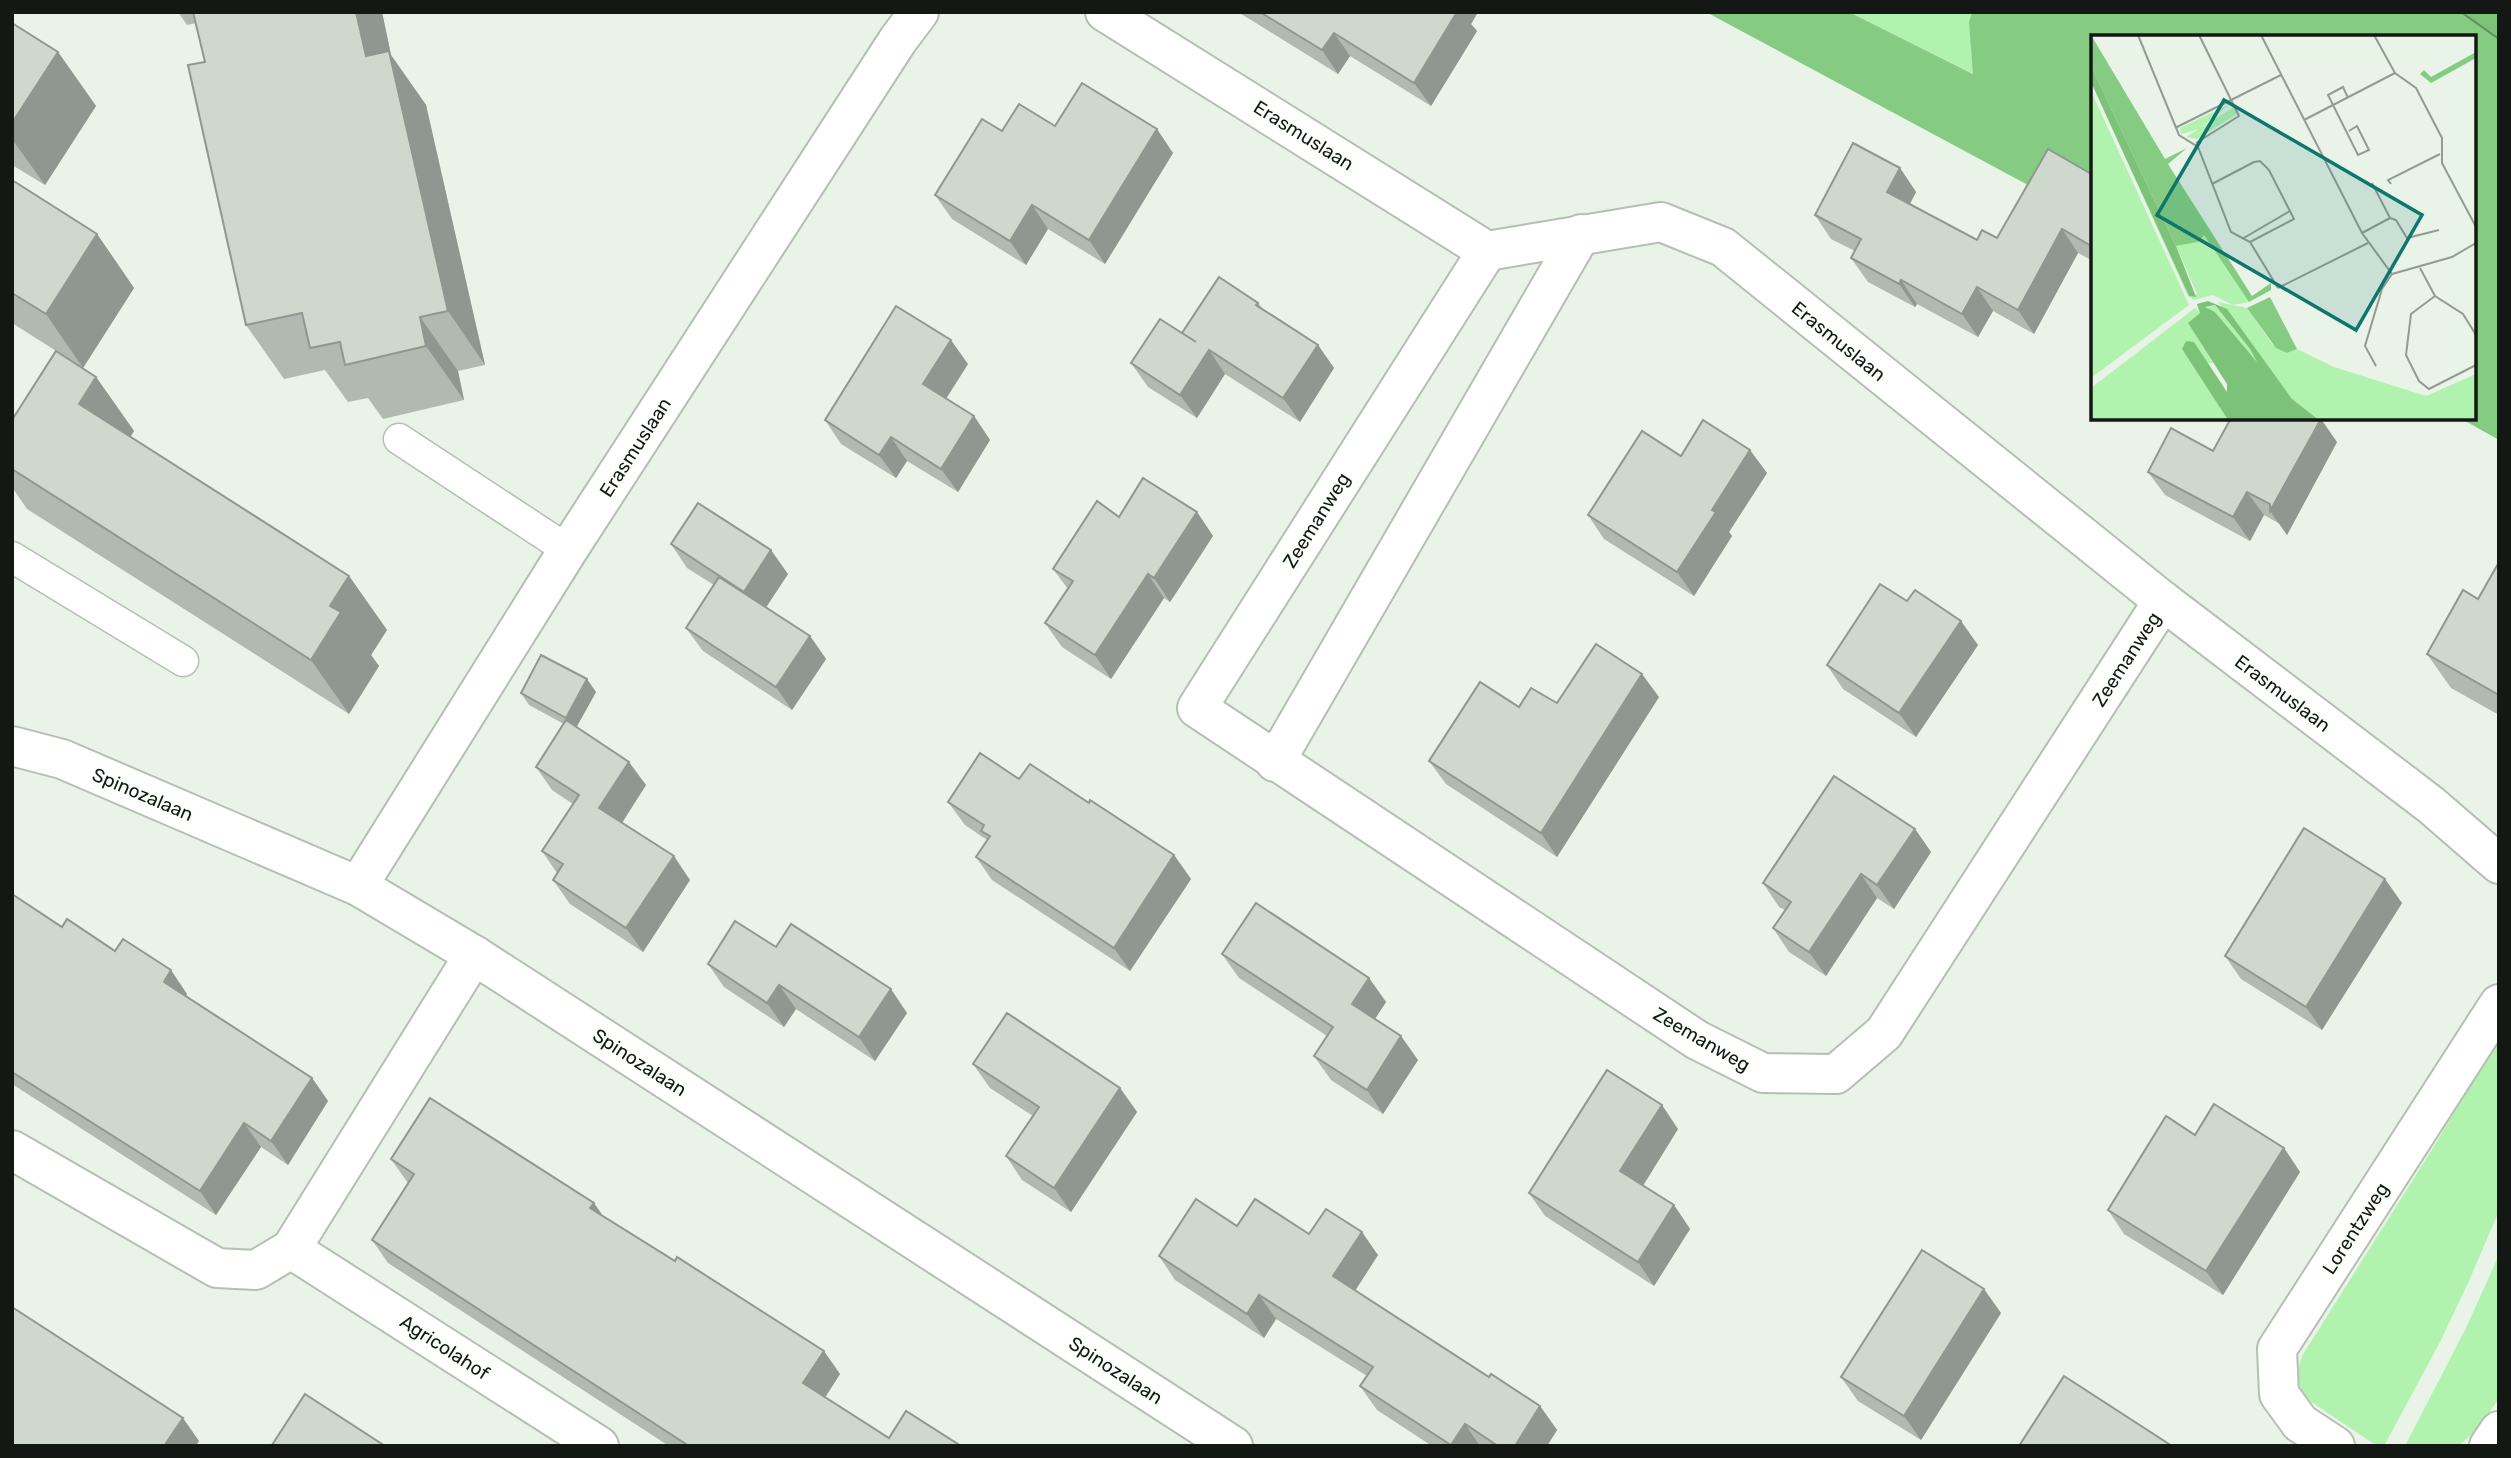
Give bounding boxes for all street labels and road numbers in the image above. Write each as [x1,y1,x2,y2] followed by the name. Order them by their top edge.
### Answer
[1249,95,1358,175] street label: Erasmuslaan
[1787,297,1890,386] street label: Erasmuslaan
[595,393,676,501] street label: Erasmuslaan
[1278,468,1355,572] street label: Zeemanweg
[2087,608,2166,711] street label: Zeemanweg
[2230,650,2335,737] street label: Erasmuslaan
[89,763,197,826] street label: Spinozalaan
[1649,1002,1754,1076] street label: Zeemanweg
[588,1024,691,1101] street label: Spinozalaan
[2317,1178,2394,1278] street label: Lorentzweg
[396,1310,494,1385] street label: Agricolahof
[1064,1332,1167,1409] street label: Spinozalaan

